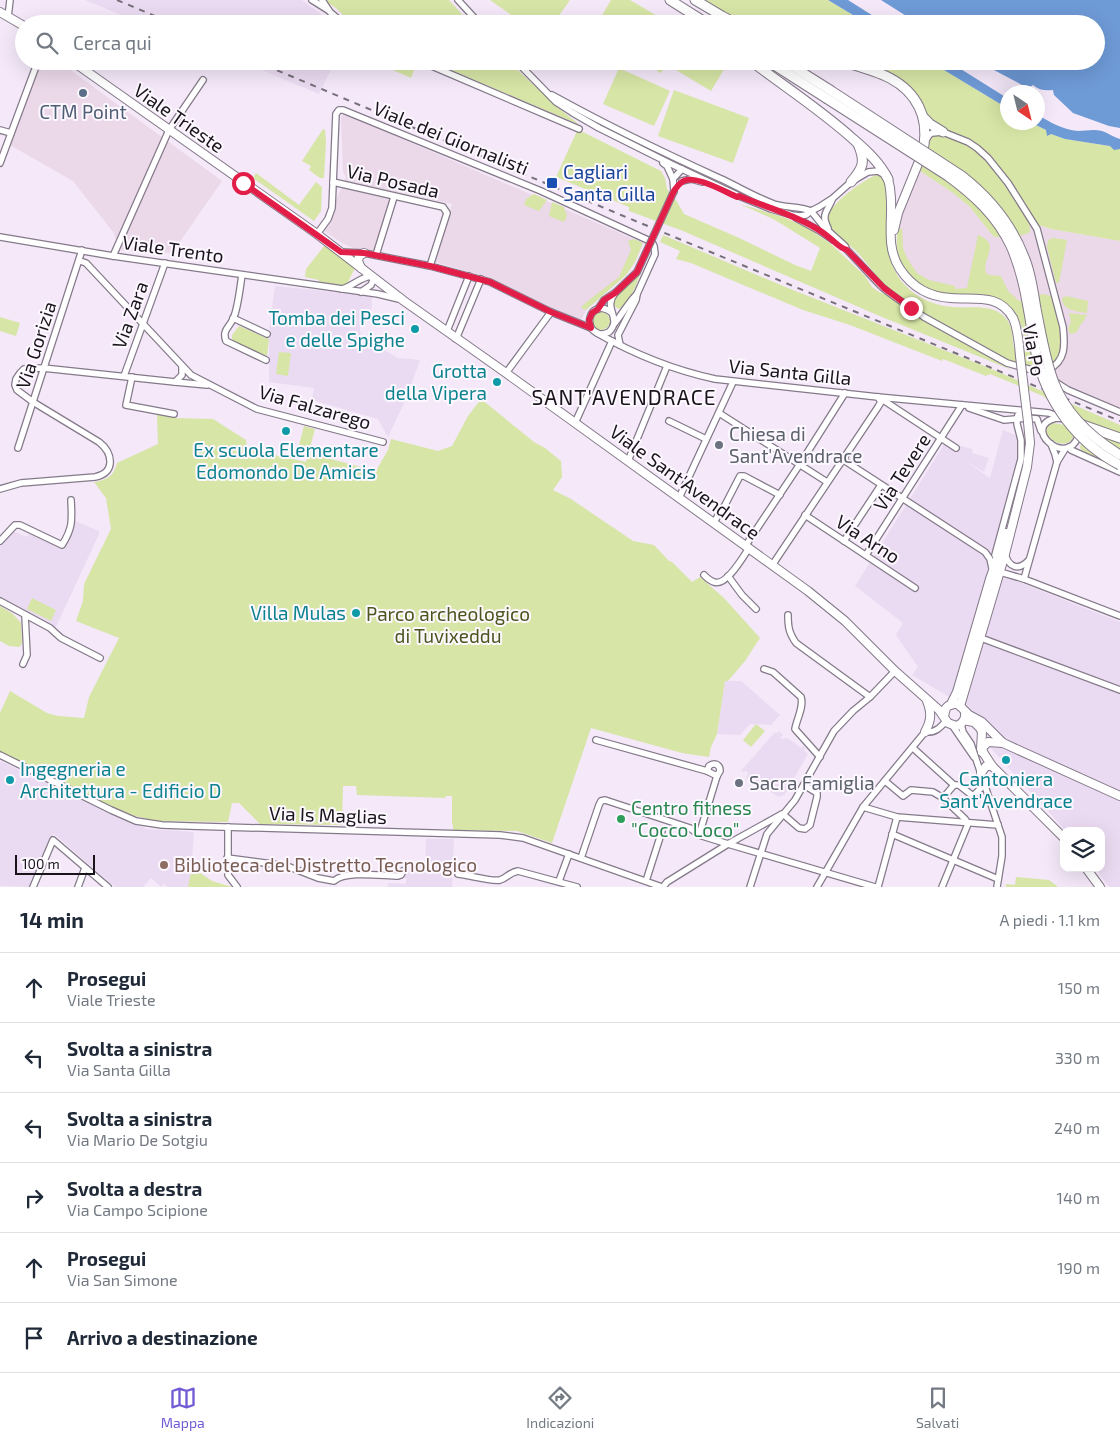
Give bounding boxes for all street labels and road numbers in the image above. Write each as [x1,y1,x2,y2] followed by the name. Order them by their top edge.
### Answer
[130,78,229,157] street label: Viale Trieste
[370,96,532,179] street label: Viale dei Giornalisti
[345,159,442,202] street label: Via Posada
[121,230,225,267] street label: Viale Trento
[107,278,152,352] street label: Via Zara
[11,298,60,392] street label: Via Gorizia
[1019,322,1050,378] street label: Via Po
[728,354,853,389] street label: Via Santa Gilla
[256,379,374,434] street label: Via Falzarego
[606,419,765,544] street label: Viale Sant'Avendrace
[868,429,935,515] street label: Via Tevere
[832,509,905,568] street label: Via Arno
[269,801,387,828] street label: Via Is Maglias

